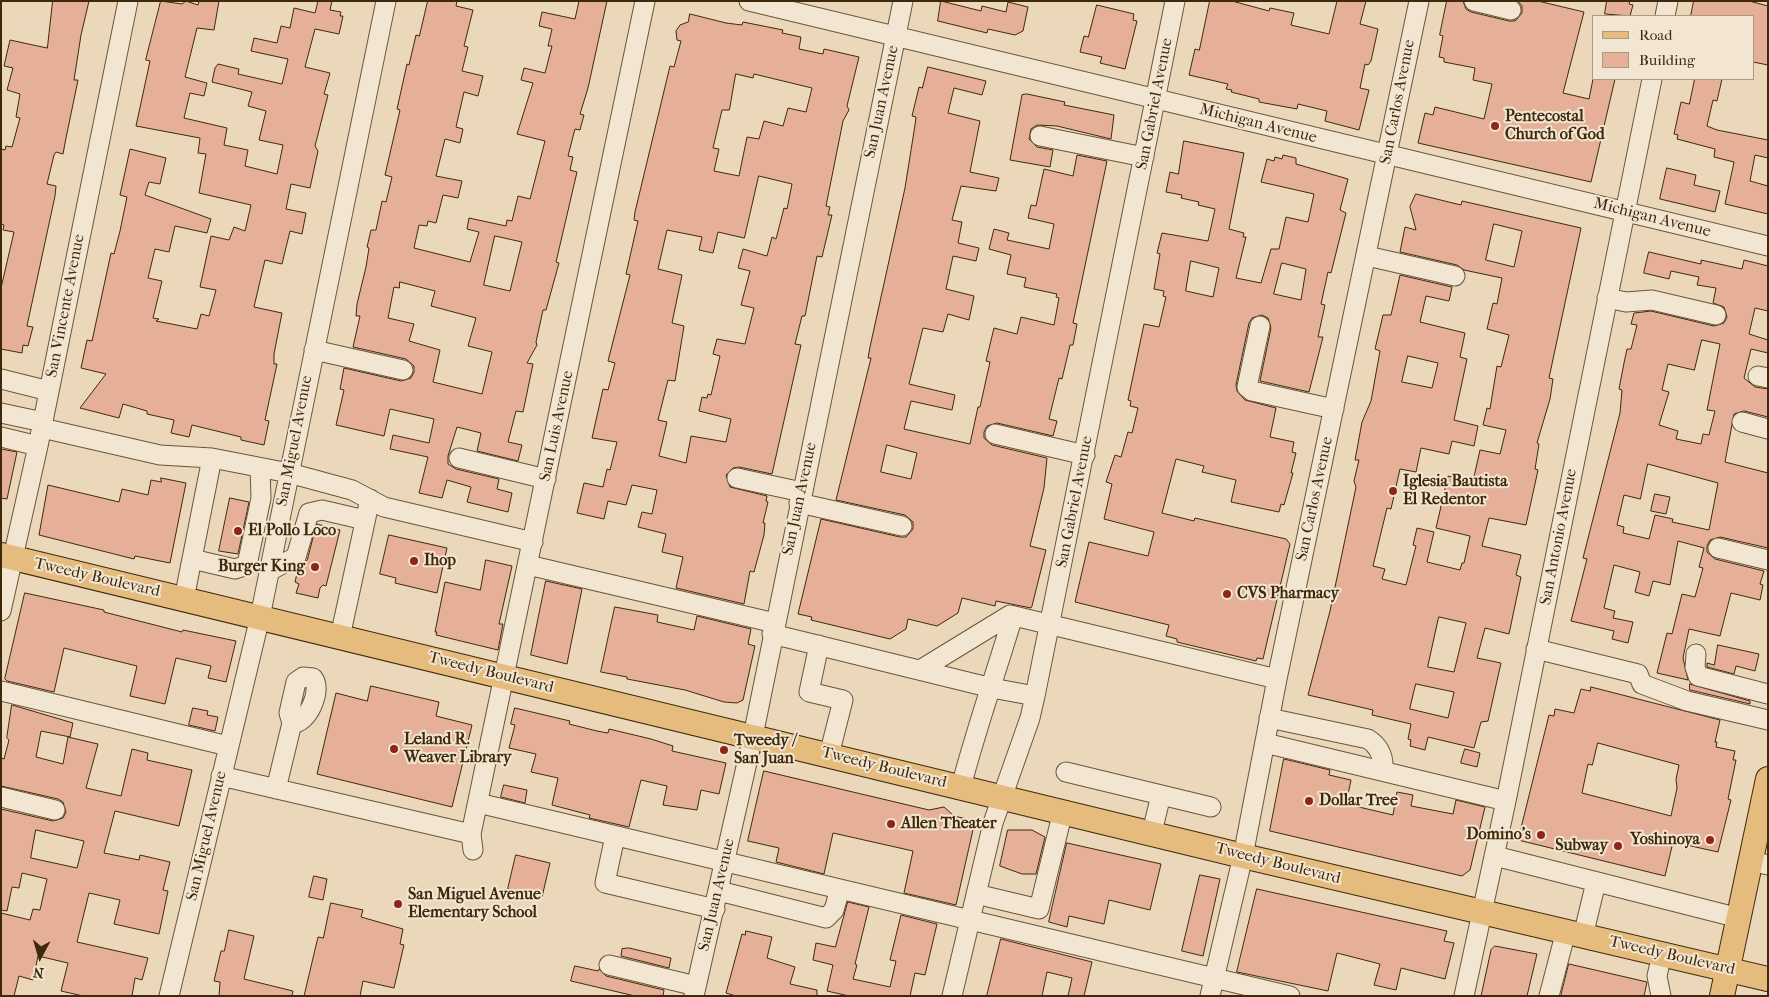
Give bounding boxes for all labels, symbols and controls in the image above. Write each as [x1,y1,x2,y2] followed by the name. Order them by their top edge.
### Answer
[1592,15,1754,80] legend
[1639,26,1672,44] text: Road
[1133,36,1177,172] street label: San Gabriel Avenue
[1376,38,1420,166] street label: San Carlos Avenue
[861,44,903,160] street label: San Juan Avenue
[1639,51,1695,69] text: Building
[1197,100,1319,148] street label: Michigan Avenue
[1505,107,1605,145] place label: Pentecostal Church of God
[1489,120,1501,132] marker: Pentecostal Church of God
[1591,194,1713,242] street label: Michigan Avenue
[43,233,89,379] street label: San Vincente Avenue
[536,369,578,483] street label: San Luis Avenue
[273,374,317,508] street label: San Miguel Avenue
[1053,434,1097,570] street label: San Gabriel Avenue
[1292,435,1338,563] street label: San Carlos Avenue
[779,441,821,557] street label: San Juan Avenue
[1536,467,1582,607] street label: San Antonio Avenue
[1403,472,1508,510] place label: Iglesia Bautista El Redentor
[1387,485,1399,497] marker: Iglesia Bautista El Redentor
[248,521,336,541] place label: El Pollo Loco
[232,525,244,537] marker: El Pollo Loco
[424,551,456,571] place label: Ihop
[32,554,162,602] street label: Tweedy Boulevard
[408,555,420,567] marker: Ihop
[218,557,305,577] place label: Burger King
[309,561,321,573] marker: Burger King
[1237,584,1339,604] place label: CVS Pharmacy
[1221,588,1233,600] marker: CVS Pharmacy
[426,648,556,698] street label: Tweedy Boulevard
[404,730,512,768] place label: Leland R. Weaver Library
[734,731,796,769] place label: Tweedy / San Juan
[388,743,400,755] marker: Leland R. Weaver Library
[819,743,949,793] street label: Tweedy Boulevard
[718,744,730,756] marker: Tweedy / San Juan
[183,769,231,903] street label: San Miguel Avenue
[1319,791,1398,811] place label: Dollar Tree
[1303,795,1315,807] marker: Dollar Tree
[901,814,997,834] place label: Allen Theater
[885,818,897,830] marker: Allen Theater
[1466,825,1531,845] place label: Domino's
[1535,829,1547,841] marker: Domino's
[1630,830,1700,850] place label: Yoshinoya
[1704,834,1716,846] marker: Yoshinoya
[1555,836,1608,856] place label: Subway
[695,837,739,953] street label: San Juan Avenue
[1213,839,1343,889] street label: Tweedy Boulevard
[1612,840,1624,852] marker: Subway
[408,885,541,923] place label: San Miguel Avenue Elementary School
[392,898,404,910] marker: San Miguel Avenue Elementary School
[15,932,65,982] north arrow
[1607,932,1737,980] street label: Tweedy Boulevard
[32,963,45,981] text: N

